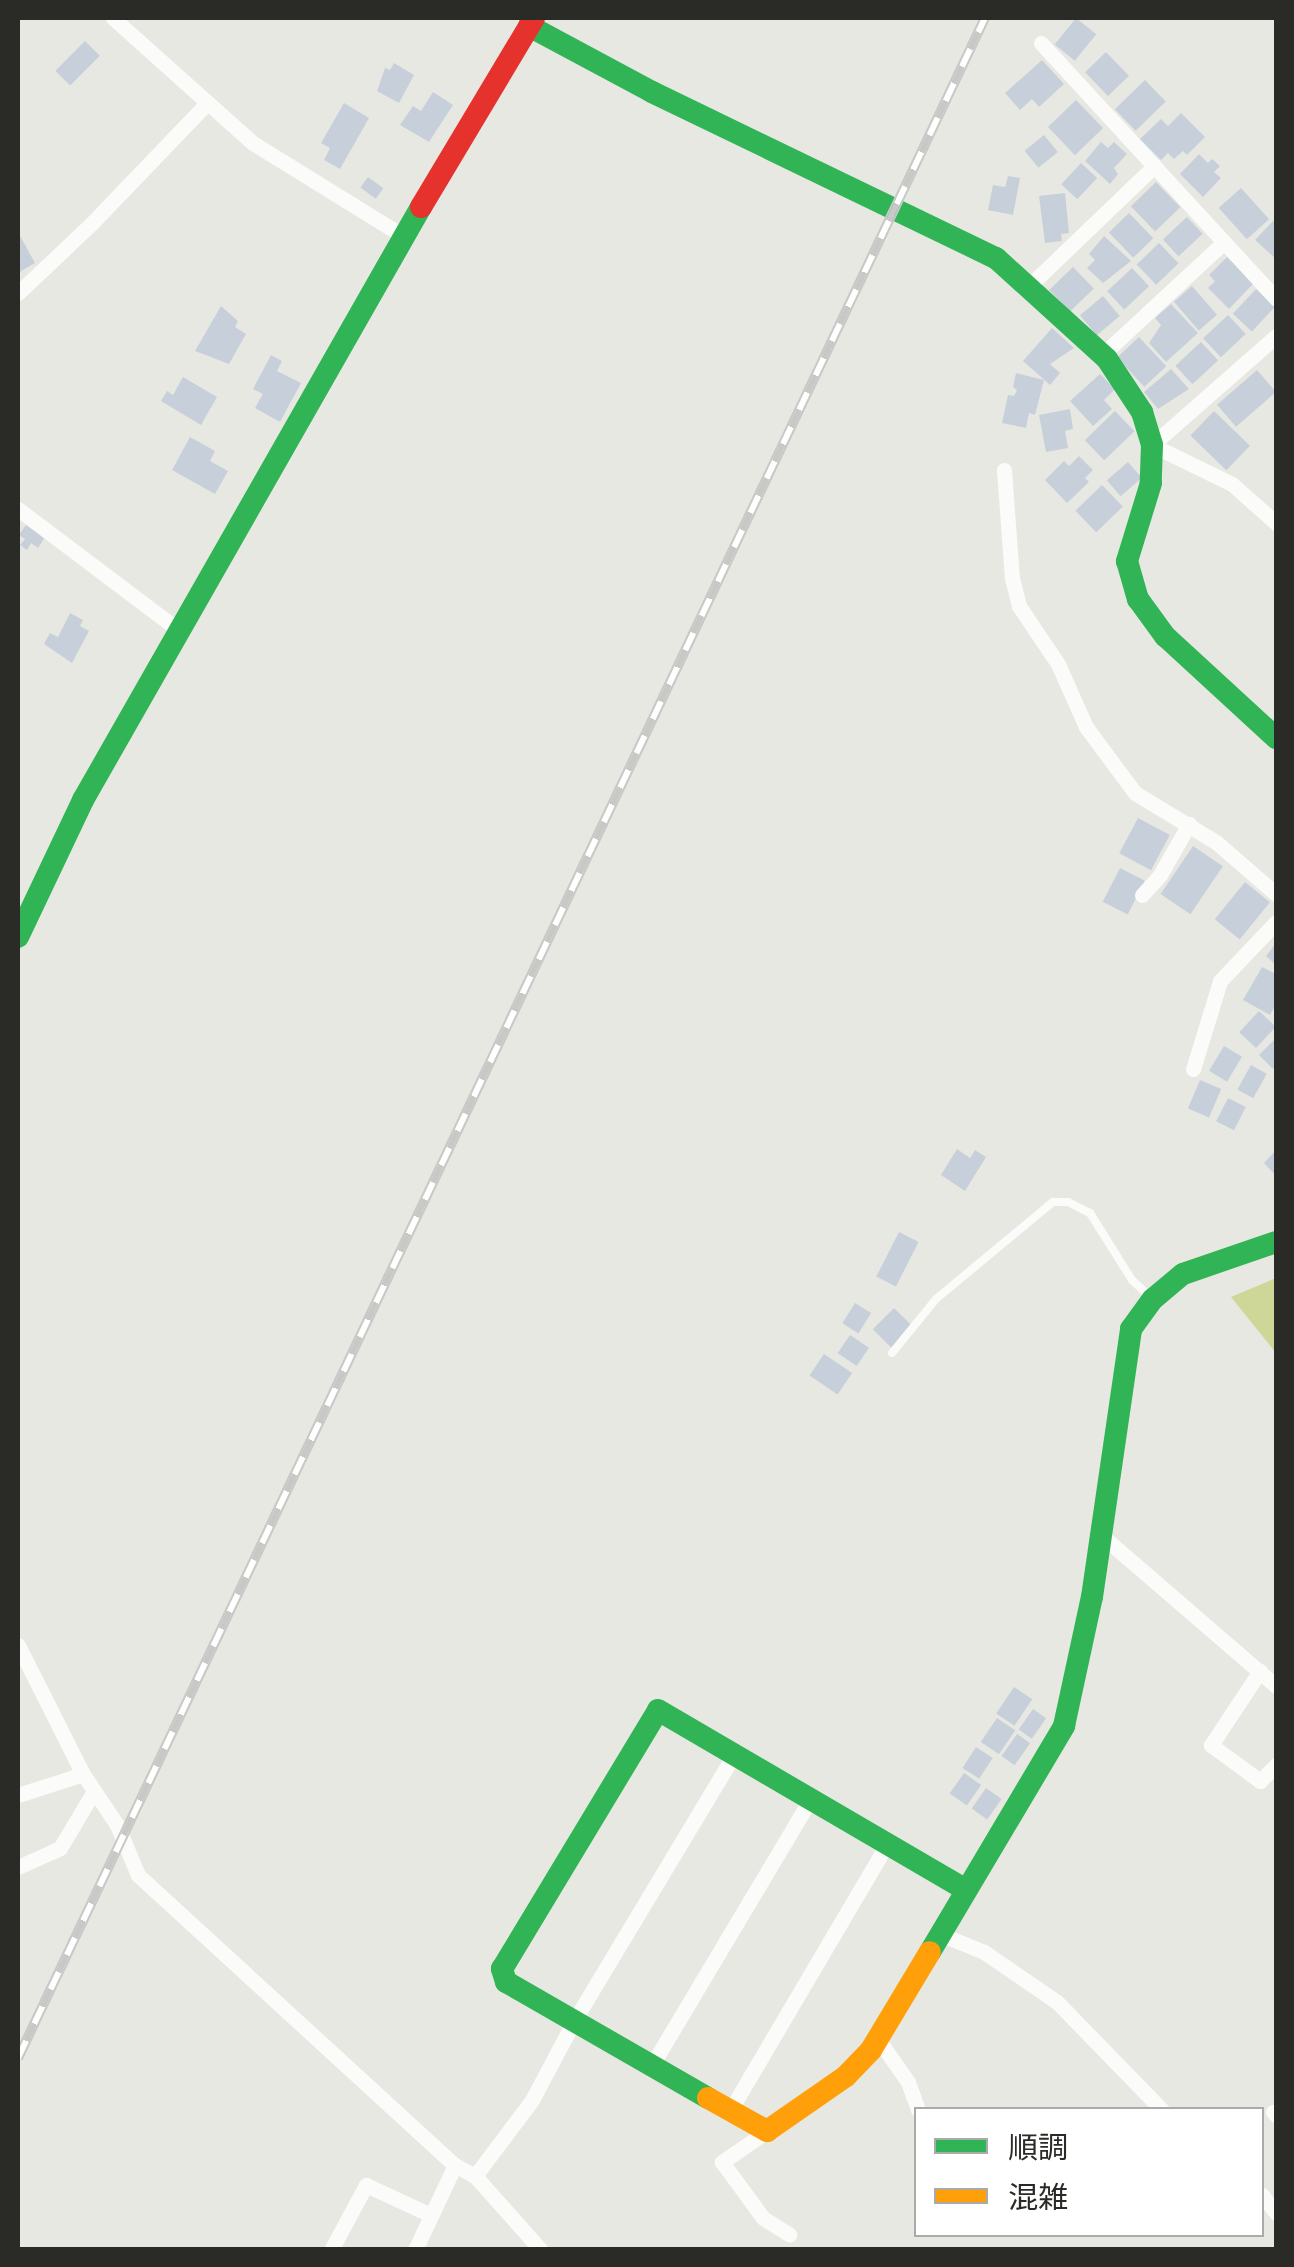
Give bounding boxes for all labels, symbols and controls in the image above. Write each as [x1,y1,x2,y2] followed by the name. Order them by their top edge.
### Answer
[914,2107,1264,2237] legend
[1008,2128,1068,2169] text: 順調
[1008,2178,1068,2219] text: 混雑

